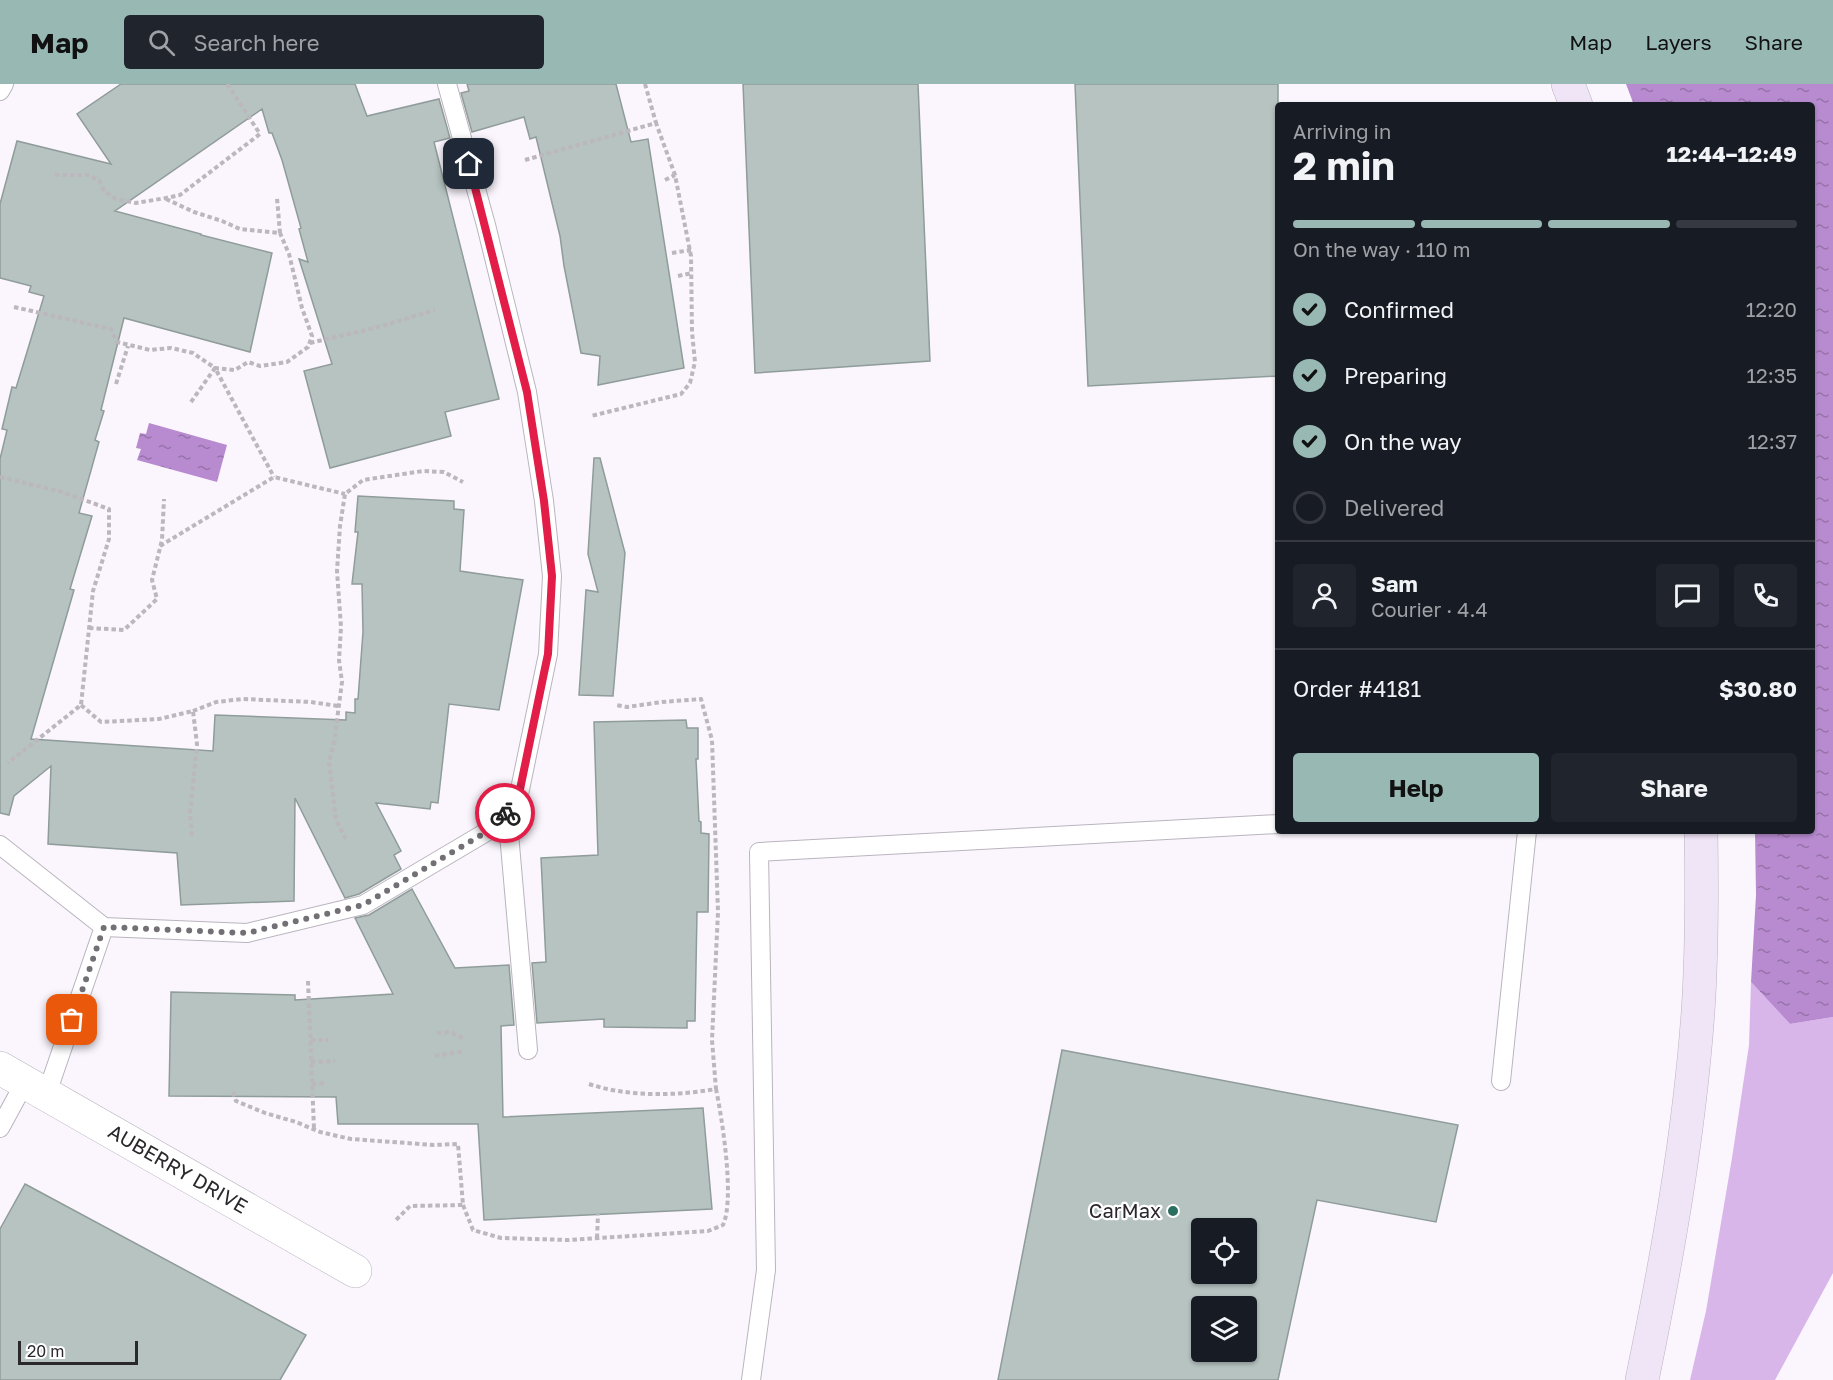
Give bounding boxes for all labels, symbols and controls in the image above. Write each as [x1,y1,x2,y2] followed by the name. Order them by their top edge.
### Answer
[124,15,544,69] search box
[30,26,88,59] text: Map
[145,26,178,59] icon: search
[193,29,319,56] text: Search here
[1569,29,1612,55] text: Map
[1645,29,1712,55] text: Layers
[1745,29,1803,55] text: Share
[1293,119,1391,143] text: Arriving in
[443,138,494,189] pin
[1667,140,1797,167] text: 12:44–12:49
[1293,142,1395,189] text: 2 min
[452,147,485,180] icon: home
[1293,237,1470,261] text: On the way · 110 m
[1293,293,1326,326] icon: check
[1344,296,1454,323] text: Confirmed
[1746,297,1797,321] text: 12:20
[1293,359,1326,392] icon: check
[1344,362,1447,389] text: Preparing
[1746,363,1797,387] text: 12:35
[1293,425,1326,458] icon: check
[1344,428,1462,455] text: On the way
[1747,429,1797,453] text: 12:37
[1344,494,1444,521] text: Delivered
[1293,564,1356,627] button: person
[1656,564,1719,627] button: chat
[1734,564,1797,627] button: phone
[1371,570,1418,597] text: Sam
[1371,597,1488,621] text: Courier · 4.4
[1293,675,1421,702] text: Order #4181
[1719,675,1797,702] text: $30.80
[1293,753,1539,822] button: Help
[1551,753,1797,822] button: Share
[475,783,535,843] courier
[489,797,522,830] icon: bike
[46,994,97,1045] pin
[55,1003,88,1036] icon: bag
[105,1119,252,1218] street label: AUBERRY DRIVE
[1089,1198,1161,1222] place label: CarMax
[1166,1204,1180,1218] marker: CarMax
[1191,1218,1257,1362] map controls
[1191,1218,1257,1284] button: locate
[1191,1296,1257,1362] button: layers
[18,1338,138,1366] scale bar
[27,1341,64,1361] text: 20 m

